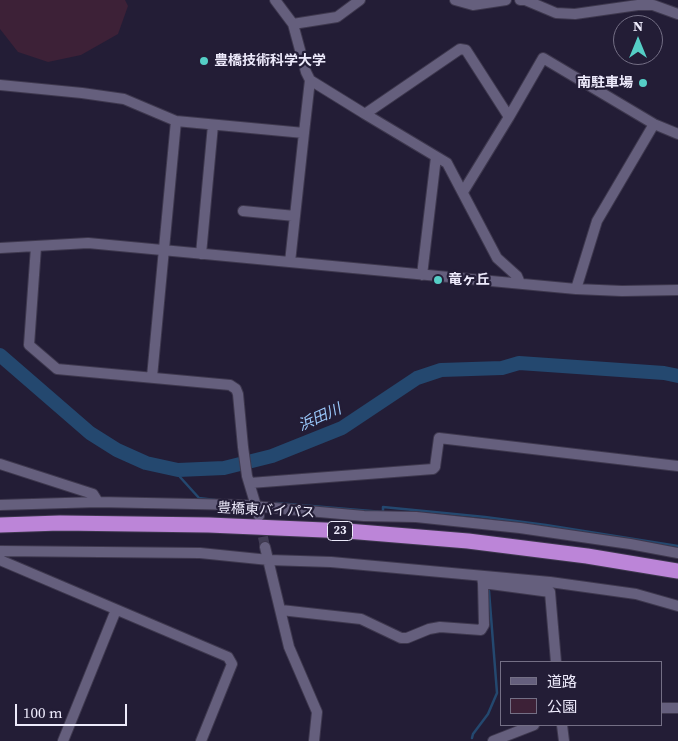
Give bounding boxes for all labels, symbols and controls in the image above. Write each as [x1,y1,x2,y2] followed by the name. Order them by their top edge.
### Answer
[613,15,663,65] north arrow
[633,16,643,36] text: N
[214,53,326,69] place label: 豊橋技術科学大学
[198,55,210,67] marker: 豊橋技術科学大学
[577,75,633,91] place label: 南駐車場
[637,77,649,89] marker: 南駐車場
[448,272,490,288] place label: 竜ヶ丘
[432,274,444,286] marker: 竜ヶ丘
[296,401,344,435] water label: 浜田川
[217,500,315,522] street label: 豊橋東バイパス
[328,522,352,540] road number: 23
[500,661,663,726] legend
[547,671,577,692] text: 道路
[18,694,130,726] scale bar
[547,696,577,717] text: 公園
[23,702,63,723] text: 100 m

